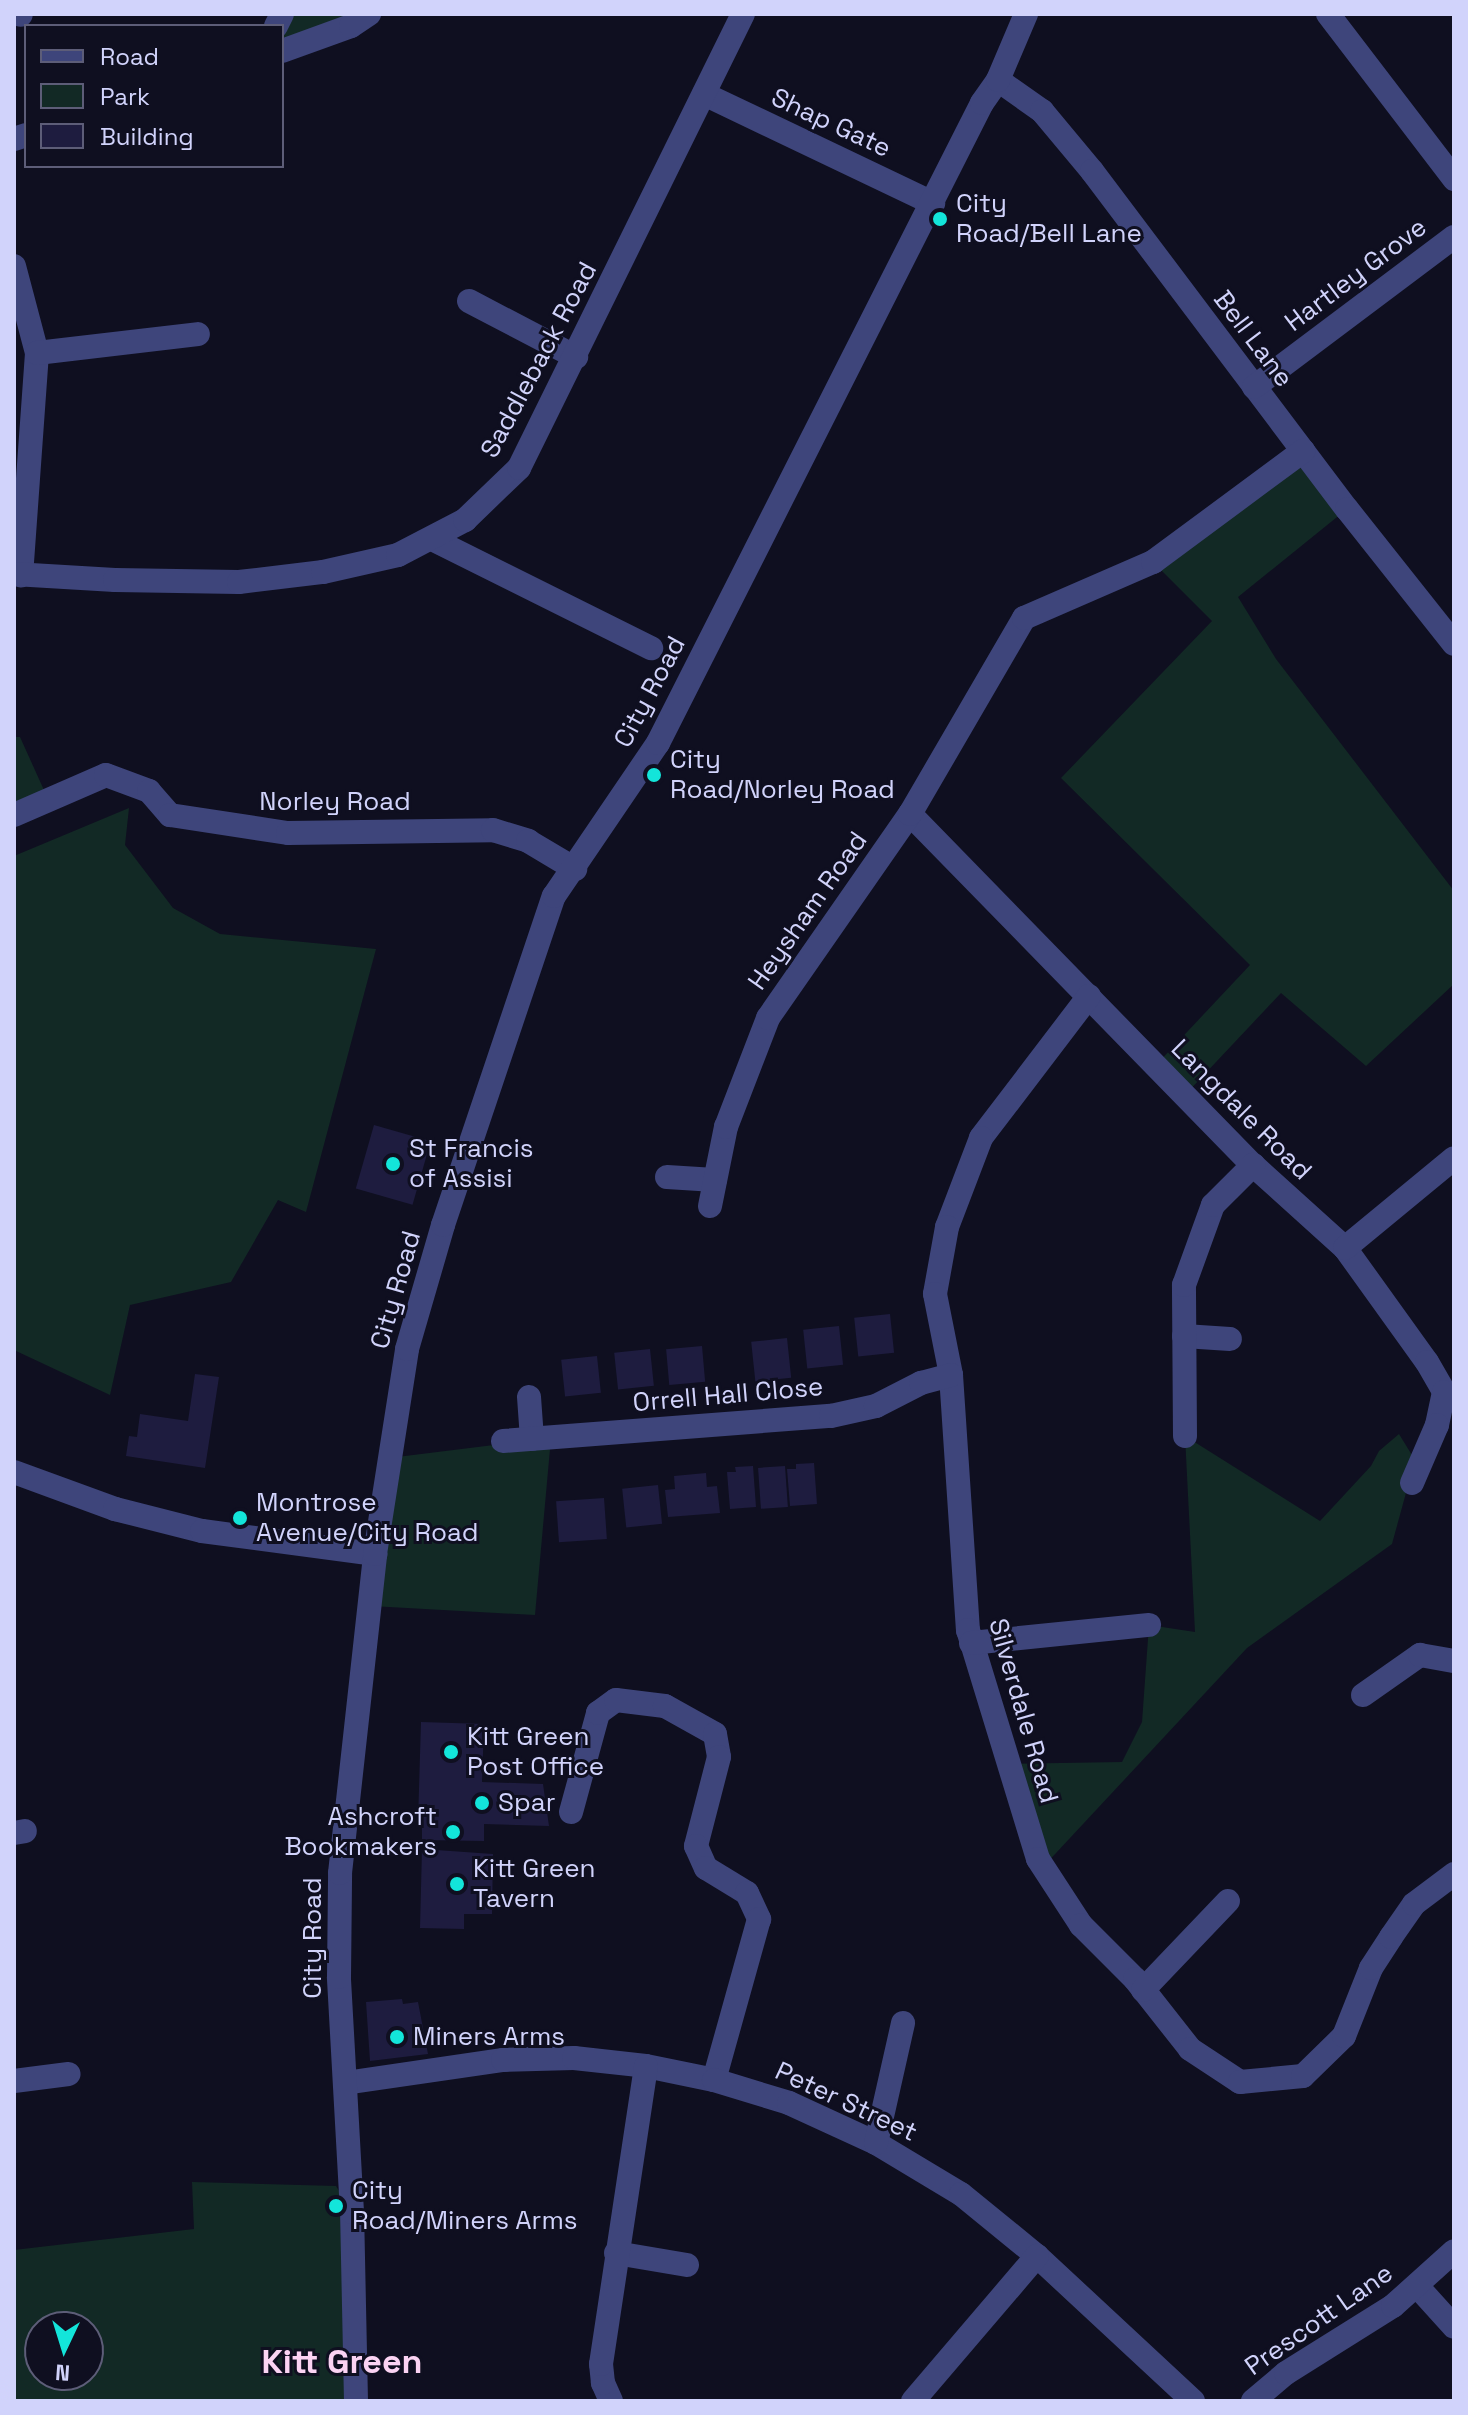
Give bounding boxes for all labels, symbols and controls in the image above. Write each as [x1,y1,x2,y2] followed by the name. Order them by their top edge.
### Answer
[24,24,284,168] legend
[100,41,159,72] text: Road
[100,81,150,112] text: Park
[766,82,896,164] street label: Shap Gate
[100,121,194,152] text: Building
[956,188,1142,250] place label: City Road/Bell Lane
[931,210,949,228] marker: City Road/Bell Lane
[1279,212,1433,338] street label: Hartley Grove
[474,257,604,463] street label: Saddleback Road
[1207,285,1299,393] street label: Bell Lane
[608,631,692,753] street label: City Road
[670,744,895,806] place label: City Road/Norley Road
[645,766,663,784] marker: City Road/Norley Road
[259,786,411,818] street label: Norley Road
[742,826,874,996] street label: Heysham Road
[1164,1033,1318,1187] street label: Langdale Road
[409,1133,533,1194] place label: St Francis of Assisi
[384,1155,402,1173] marker: St Francis of Assisi
[364,1227,428,1353] street label: City Road
[632,1371,824,1419] street label: Orrell Hall Close
[256,1487,478,1548] place label: Montrose Avenue/City Road
[231,1509,249,1527] marker: Montrose Avenue/City Road
[982,1615,1064,1807] street label: Silverdale Road
[467,1721,604,1782] place label: Kitt Green Post Office
[442,1743,460,1761] marker: Kitt Green Post Office
[498,1787,555,1819] place label: Spar
[473,1794,491,1812] marker: Spar
[284,1801,437,1862] place label: Ashcroft Bookmakers
[444,1823,462,1841] marker: Ashcroft Bookmakers
[473,1853,595,1914] place label: Kitt Green Tavern
[448,1875,466,1893] marker: Kitt Green Tavern
[297,1877,329,1999] street label: City Road
[413,2021,565,2053] place label: Miners Arms
[388,2028,406,2046] marker: Miners Arms
[770,2056,922,2148] street label: Peter Street
[352,2175,578,2236] place label: City Road/Miners Arms
[327,2197,345,2215] marker: City Road/Miners Arms
[1239,2258,1399,2382] street label: Prescott Lane
[24,2311,104,2391] north arrow
[261,2342,423,2382] district label: Kitt Green
[54,2358,71,2387] text: N

